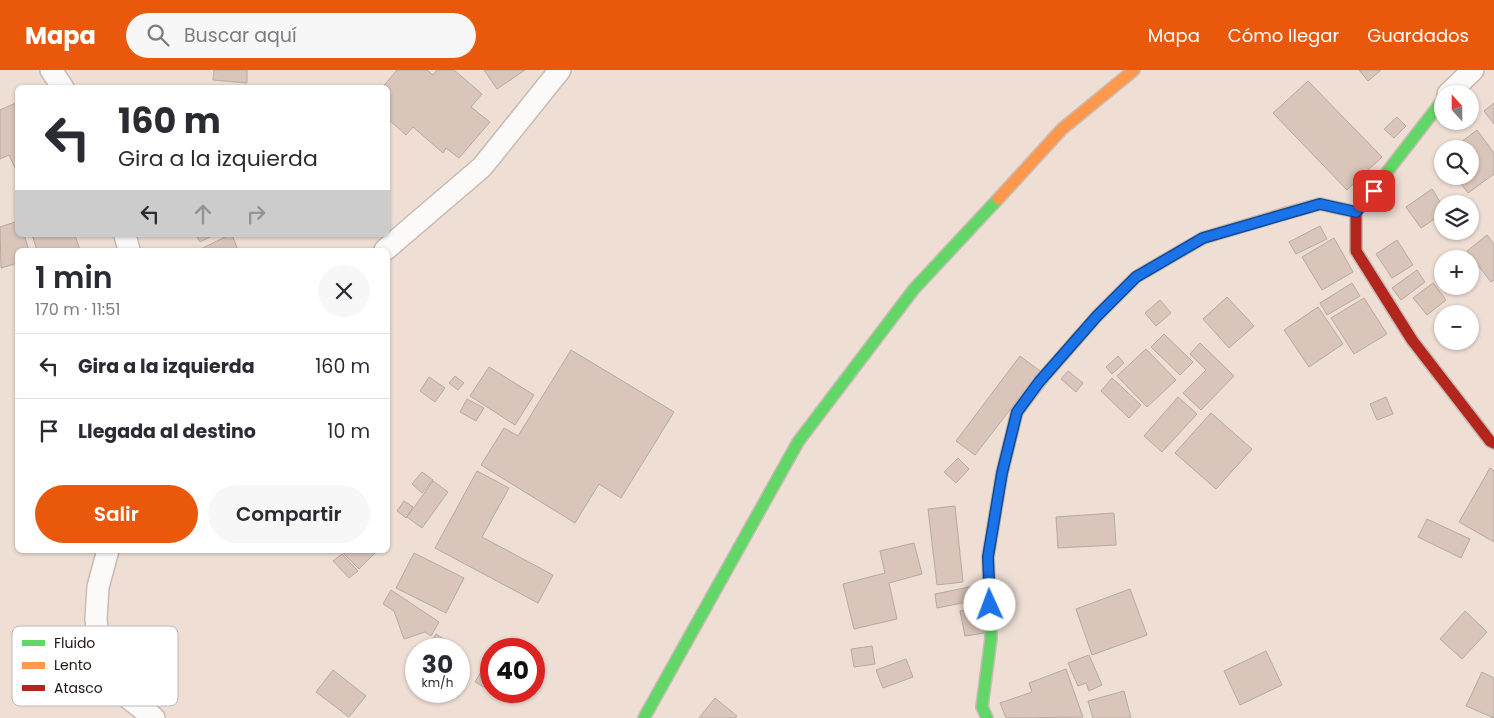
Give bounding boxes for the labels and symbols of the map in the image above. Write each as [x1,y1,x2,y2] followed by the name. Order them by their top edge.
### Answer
[1434,85,1479,130] north arrow
[1353,170,1395,212] pin
[963,578,1015,630] position arrow
[12,626,178,706] legend
[54,633,95,653] text: Fluido
[480,638,545,703] speed limit sign: 40
[54,655,92,675] text: Lento
[54,678,103,698] text: Atasco

